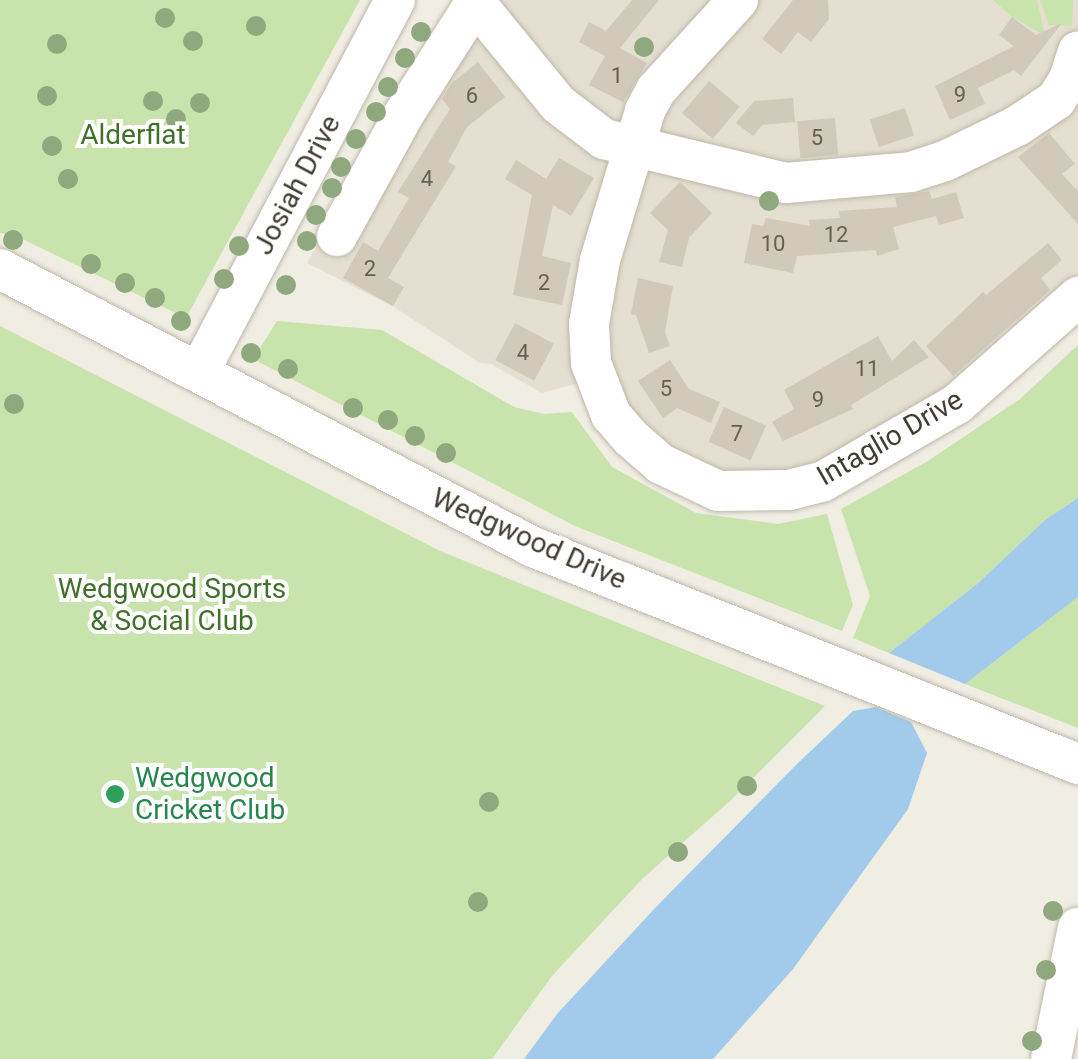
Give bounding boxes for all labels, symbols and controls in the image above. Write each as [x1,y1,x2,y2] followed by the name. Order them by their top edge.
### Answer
[611,63,623,89] house number: 1
[954,82,966,108] house number: 9
[466,83,478,109] house number: 6
[246,109,348,261] street label: Josiah Drive
[80,118,186,152] park label: Alderflat
[811,125,823,151] house number: 5
[421,166,433,192] house number: 4
[824,222,848,248] house number: 12
[761,231,785,257] house number: 10
[364,256,376,282] house number: 2
[538,270,550,296] house number: 2
[517,340,529,366] house number: 4
[855,356,879,382] house number: 11
[660,376,672,402] house number: 5
[811,383,969,493] street label: Intaglio Drive
[812,387,824,413] house number: 9
[731,421,743,447] house number: 7
[427,481,631,597] street label: Wedgwood Drive
[58,572,286,638] park label: Wedgwood Sports & Social Club
[135,761,285,827] place label: Wedgwood Cricket Club
[104,783,126,805] marker: Wedgwood Cricket Club

